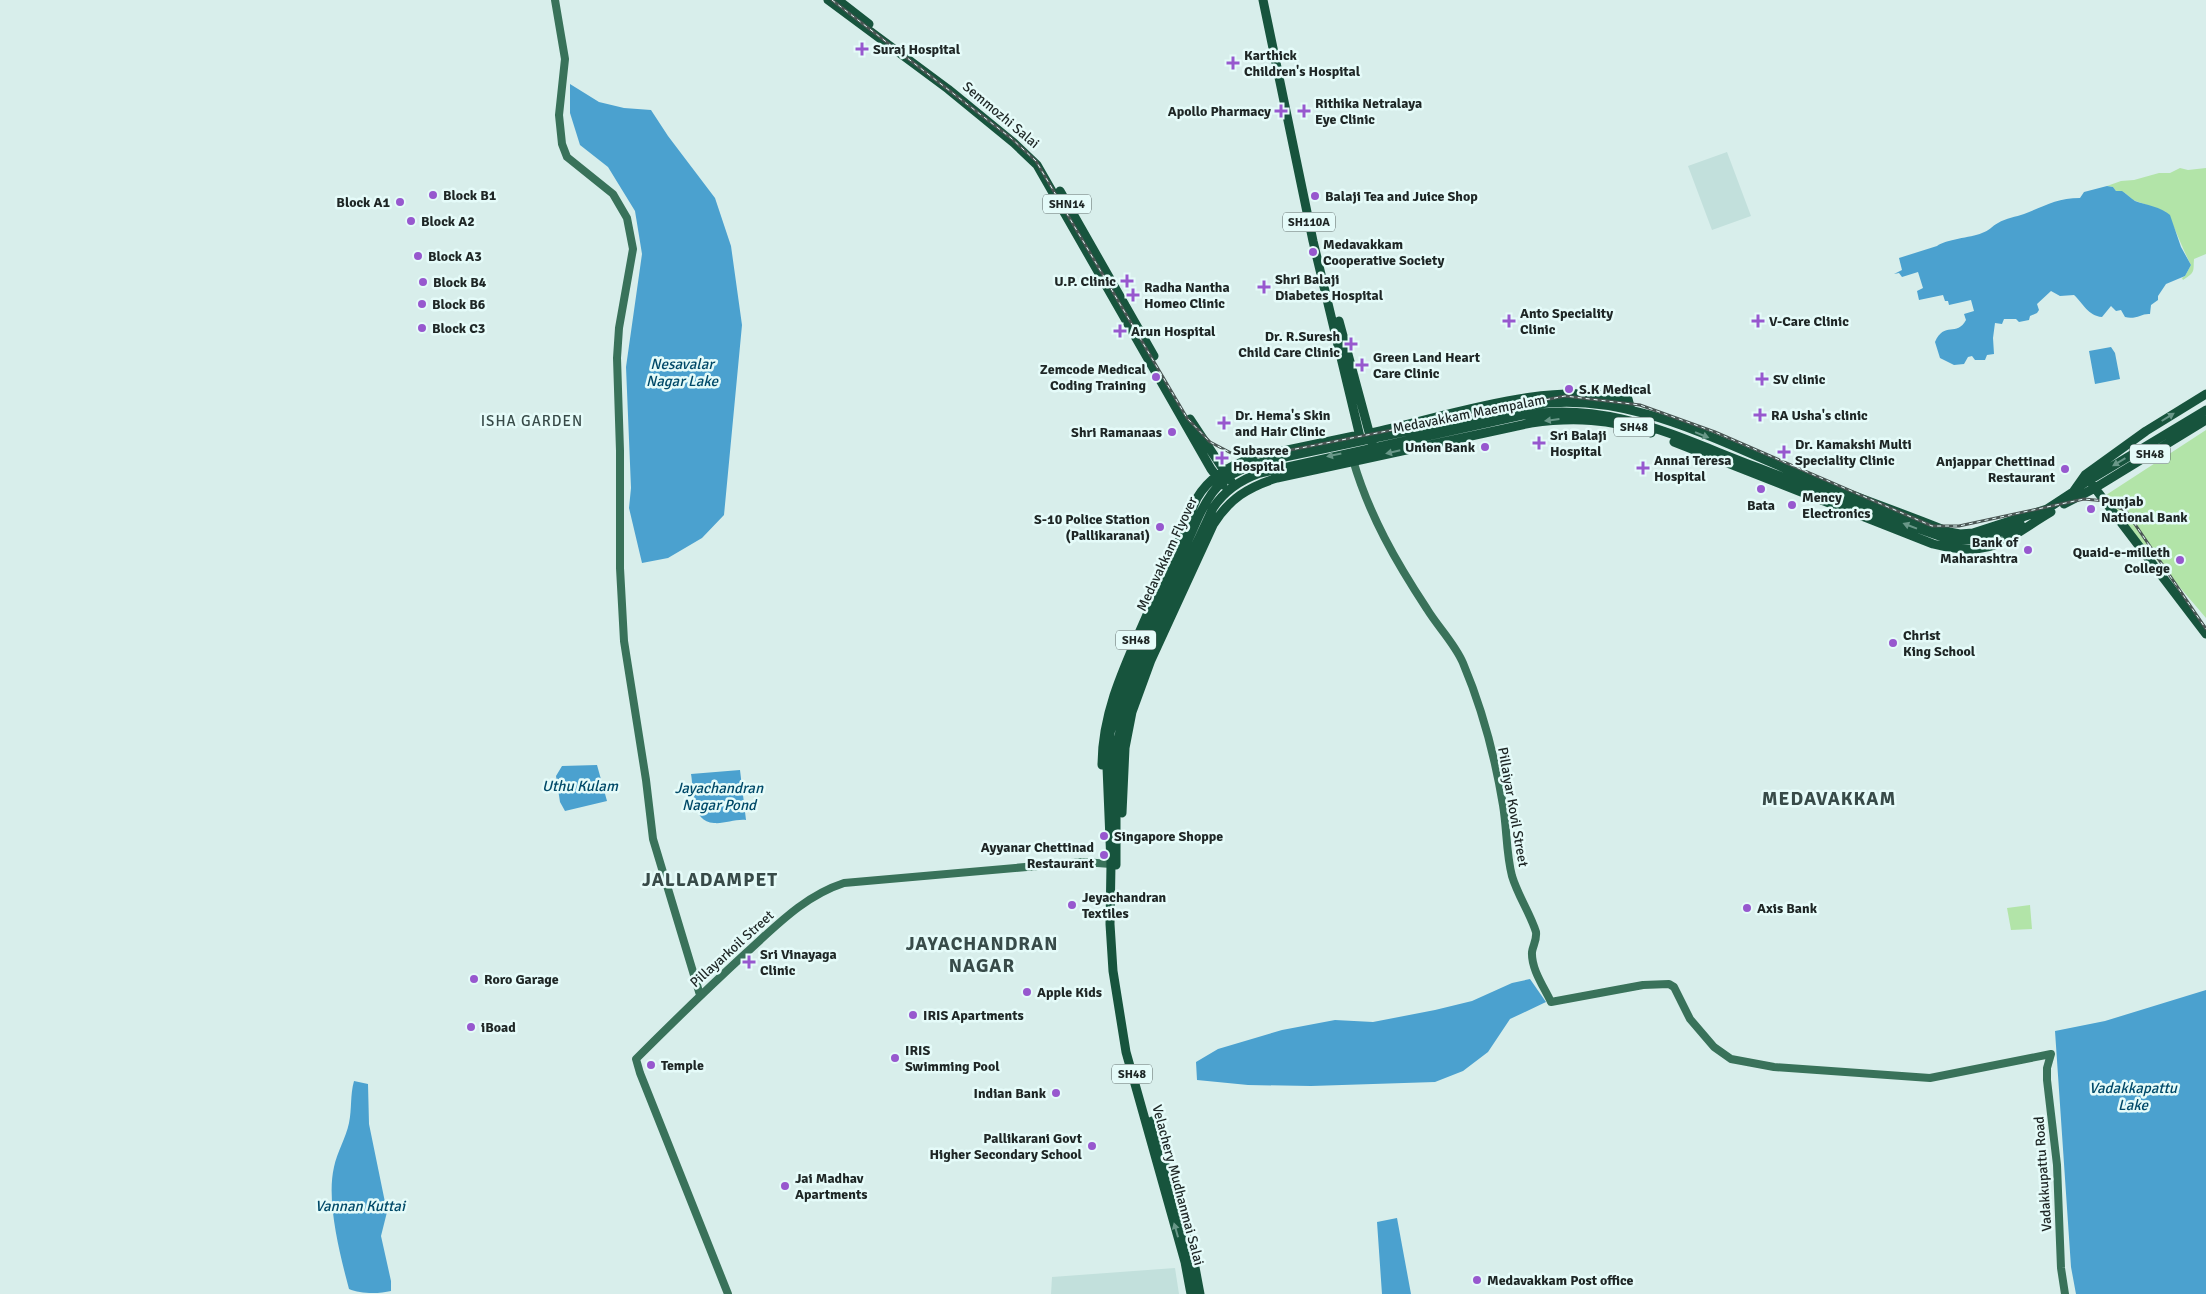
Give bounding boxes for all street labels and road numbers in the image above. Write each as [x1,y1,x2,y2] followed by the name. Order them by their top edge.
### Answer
[959,78,1043,152] street label: Semmozhi Salai
[1043,194,1091,213] road number: SHN14
[1283,212,1335,232] road number: SH110A
[1391,391,1547,437] street label: Medavakkam Maempalam
[1614,418,1654,437] road number: SH48
[2130,444,2170,464] road number: SH48
[1133,493,1201,614] street label: Medavakkam Flyover
[1116,630,1156,650] road number: SH48
[1494,746,1532,868] street label: Pillaiyar Kovil Street
[687,907,777,991] street label: Pillayarkoil Street
[1112,1064,1152,1084] road number: SH48
[1148,1103,1208,1267] street label: Velachery Mudhanmai Salai
[2030,1116,2056,1232] street label: Vadakkupattu Road

